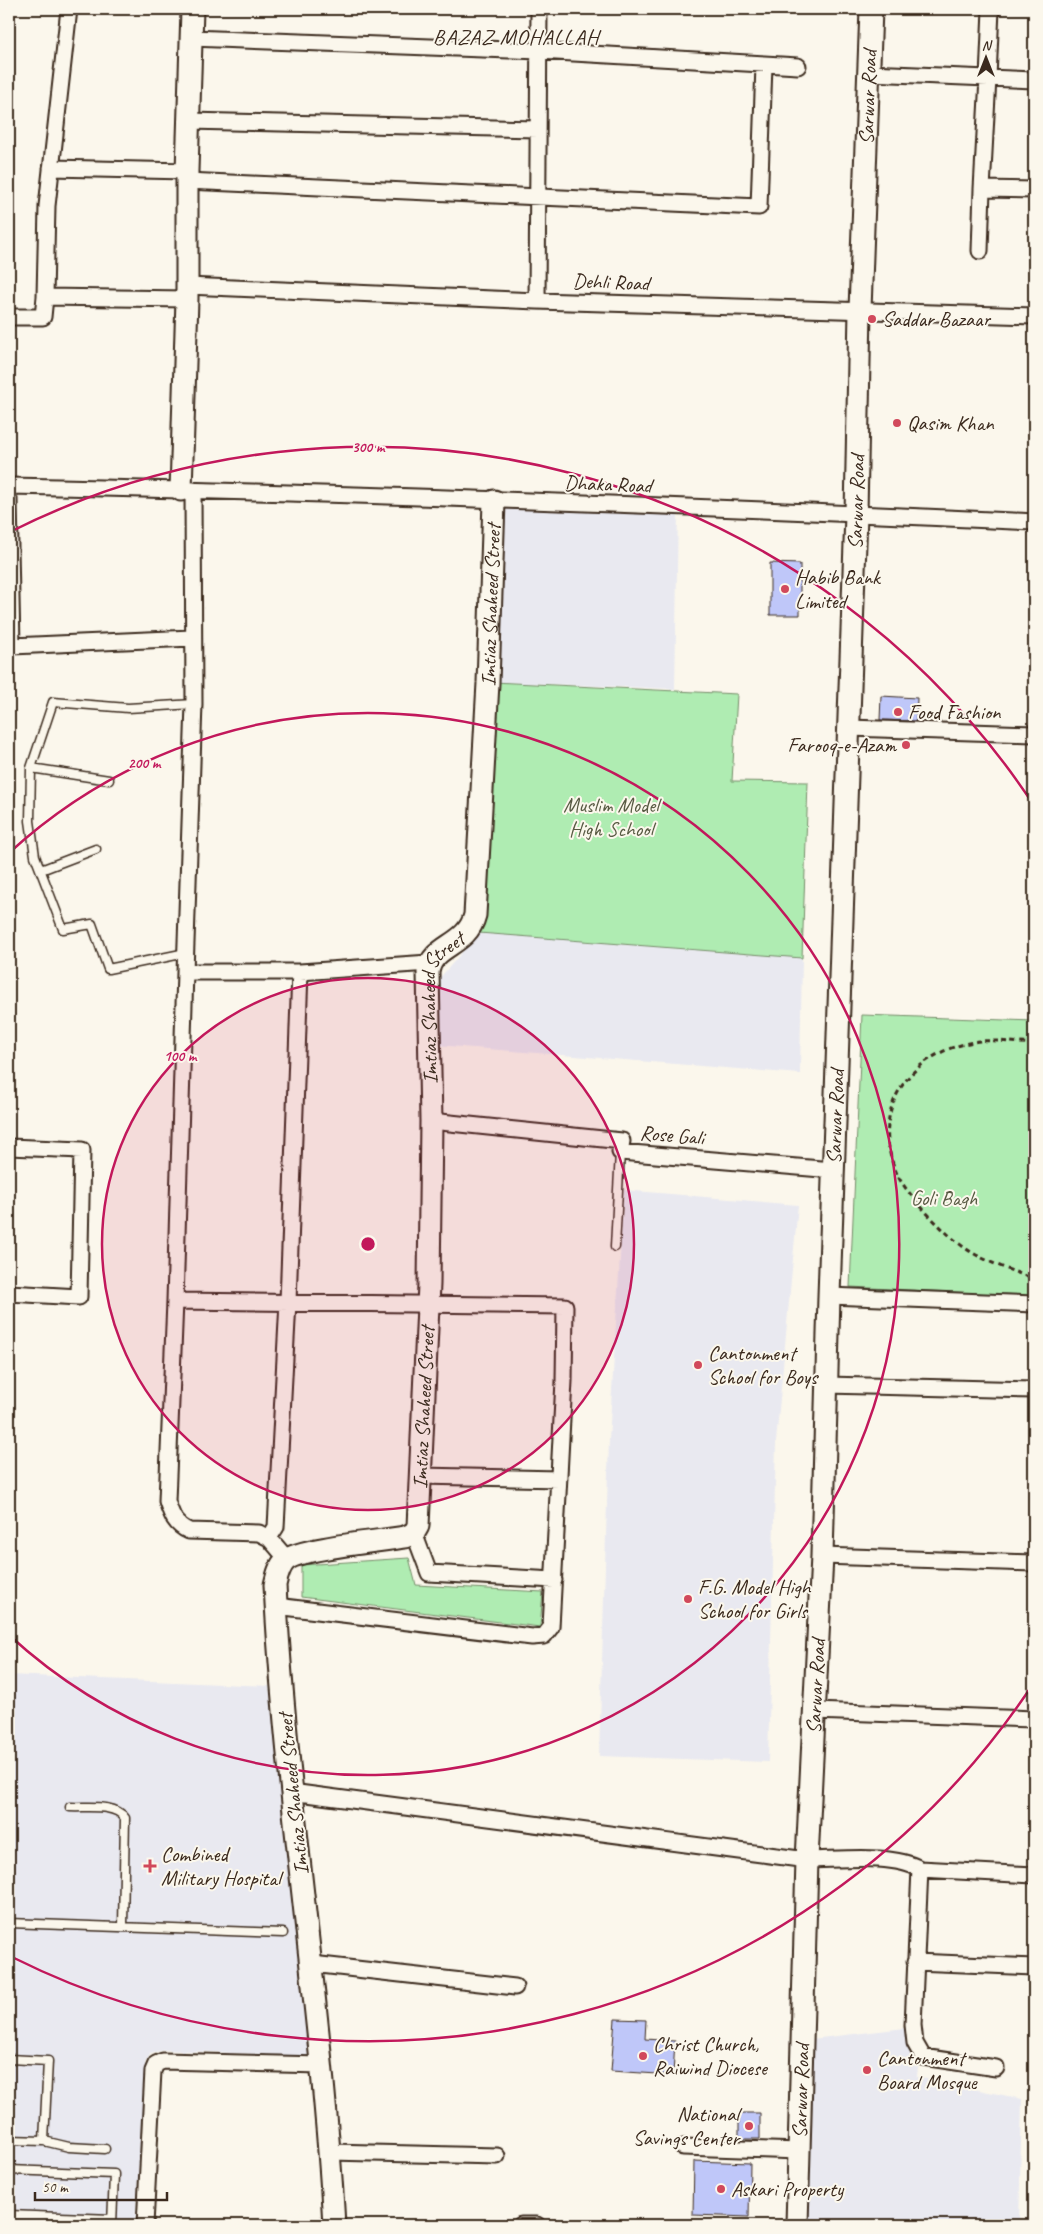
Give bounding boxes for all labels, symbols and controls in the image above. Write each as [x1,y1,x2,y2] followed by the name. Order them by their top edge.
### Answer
[433,23,602,51] district label: BAZAZ MOHALLAH
[960,32,1010,82] north arrow
[982,37,993,54] text: N
[853,46,883,145] street label: Sarwar Road
[572,268,653,296] street label: Dehli Road
[882,306,991,332] place label: Saddar Bazaar
[866,313,878,325] marker: Saddar Bazaar
[907,410,994,436] place label: Qasim Khan
[891,417,903,429] marker: Qasim Khan
[352,438,386,457] text: 300 m
[842,451,870,550] street label: Sarwar Road
[564,469,655,499] street label: Dhaka Road
[475,520,506,687] street label: Imtiaz Shaheed Street
[795,564,882,614] place label: Habib Bank Limited
[779,583,791,595] marker: Habib Bank Limited
[908,699,1001,725] place label: Food Fashion
[892,706,904,718] marker: Food Fashion
[787,732,897,758] place label: Farooq-e-Azam
[900,739,912,751] marker: Farooq-e-Azam
[128,754,162,773] text: 200 m
[563,792,662,842] park label: Muslim Model High School
[415,924,472,1084] street label: Imtiaz Shaheed Street
[164,1047,198,1066] text: 100 m
[821,1065,850,1164] street label: Sarwar Road
[639,1119,708,1151] street label: Rose Gali
[911,1185,978,1211] park label: Goli Bagh
[359,1235,377,1253] centre of rings
[407,1323,440,1489] street label: Imtiaz Shaheed Street
[708,1340,819,1390] place label: Cantonment School for Boys
[692,1359,704,1371] marker: Cantonment School for Boys
[698,1574,812,1624] place label: F.G. Model High School for Girls
[682,1593,694,1605] marker: F.G. Model High School for Girls
[800,1635,831,1734] street label: Sarwar Road
[271,1709,314,1876] street label: Imtiaz Shaheed Street
[161,1841,284,1891] place label: Combined Military Hospital
[143,1859,157,1873] marker: Combined Military Hospital
[653,2031,769,2081] place label: Christ Church, Raiwind Diocese
[786,2040,815,2139] street label: Sarwar Road
[877,2045,978,2095] place label: Cantonment Board Mosque
[637,2050,649,2062] marker: Christ Church, Raiwind Diocese
[861,2064,873,2076] marker: Cantonment Board Mosque
[633,2101,742,2151] place label: National Savings Center
[743,2120,755,2132] marker: National Savings Center
[35,2169,168,2201] scale bar
[731,2176,845,2202] place label: Askari Property
[42,2178,69,2197] text: 50 m
[715,2183,727,2195] marker: Askari Property

